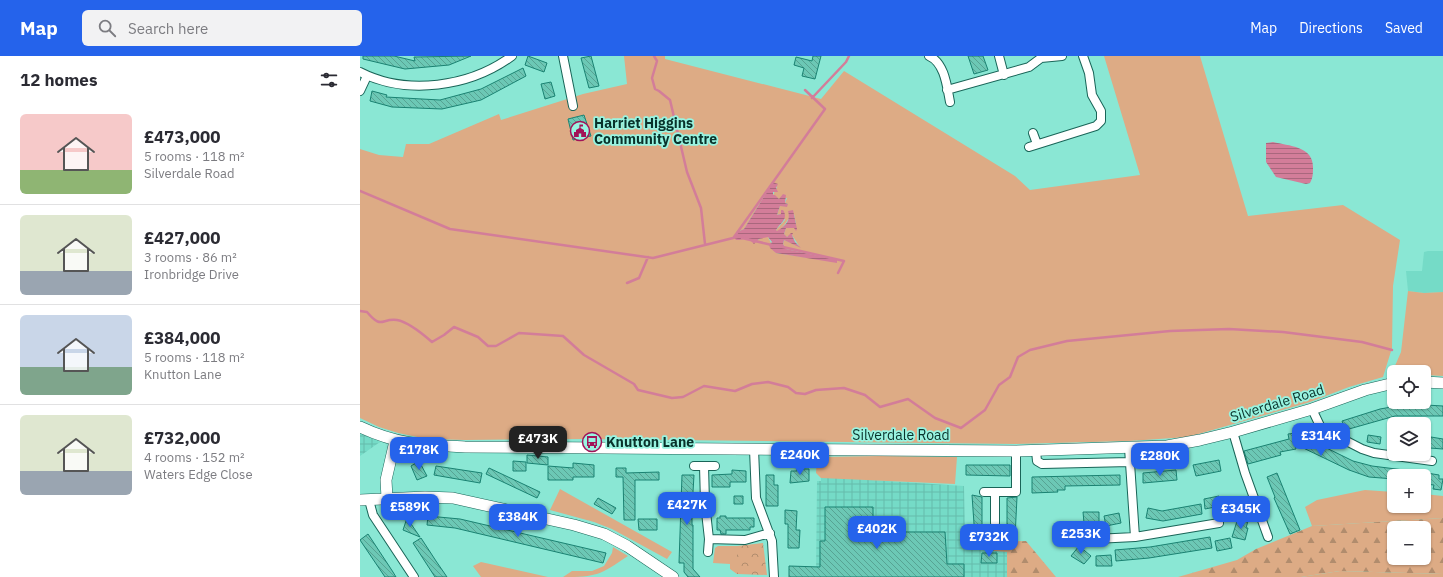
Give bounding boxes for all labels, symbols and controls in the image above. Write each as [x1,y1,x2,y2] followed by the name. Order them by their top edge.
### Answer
[82,10,362,46] search box
[20,16,58,40] text: Map
[96,17,118,39] icon: search
[128,19,208,38] text: Search here
[1250,19,1277,37] text: Map
[1299,19,1363,37] text: Directions
[1385,19,1423,37] text: Saved
[20,69,97,91] text: 12 homes
[318,69,340,91] icon: filters
[594,114,717,148] place label: Harriet Higgins Community Centre
[569,120,591,142] public building icon: Harriet Higgins Community Centre
[144,126,220,148] text: £473,000
[52,130,100,178] icon: home
[144,148,245,165] text: 5 rooms · 118 m²
[144,165,234,182] text: Silverdale Road
[144,227,220,249] text: £427,000
[52,231,100,279] icon: home
[144,249,237,266] text: 3 rooms · 86 m²
[144,266,239,283] text: Ironbridge Drive
[144,327,220,349] text: £384,000
[52,331,100,379] icon: home
[144,349,245,366] text: 5 rooms · 118 m²
[1387,365,1431,565] map controls
[1387,365,1431,409] button: locate
[144,366,222,383] text: Knutton Lane
[1228,380,1326,426] street label: Silverdale Road
[1387,417,1431,461] button: layers
[1293,423,1349,457] pin: £314K
[510,426,566,460] pin: £473K
[852,426,950,444] street label: Silverdale Road
[144,427,220,449] text: £732,000
[1301,427,1341,444] text: £314K
[518,430,558,447] text: £473K
[52,431,100,479] icon: home
[581,431,603,453] bus stop icon: Knutton Lane
[606,433,694,451] place label: Knutton Lane
[391,437,447,471] pin: £178K
[399,441,439,458] text: £178K
[772,442,828,476] pin: £240K
[1132,443,1188,477] pin: £280K
[780,446,820,463] text: £240K
[1140,447,1180,464] text: £280K
[144,449,245,466] text: 4 rooms · 152 m²
[144,466,253,483] text: Waters Edge Close
[1387,469,1431,513] button: +
[659,492,715,526] pin: £427K
[382,494,438,528] pin: £589K
[667,496,707,513] text: £427K
[1213,496,1269,530] pin: £345K
[390,498,430,515] text: £589K
[1221,500,1261,517] text: £345K
[490,504,546,538] pin: £384K
[498,508,538,525] text: £384K
[849,516,905,550] pin: £402K
[857,520,897,537] text: £402K
[1053,521,1109,555] pin: £253K
[1387,521,1431,565] button: −
[961,524,1017,558] pin: £732K
[1061,525,1101,542] text: £253K
[969,528,1009,545] text: £732K

